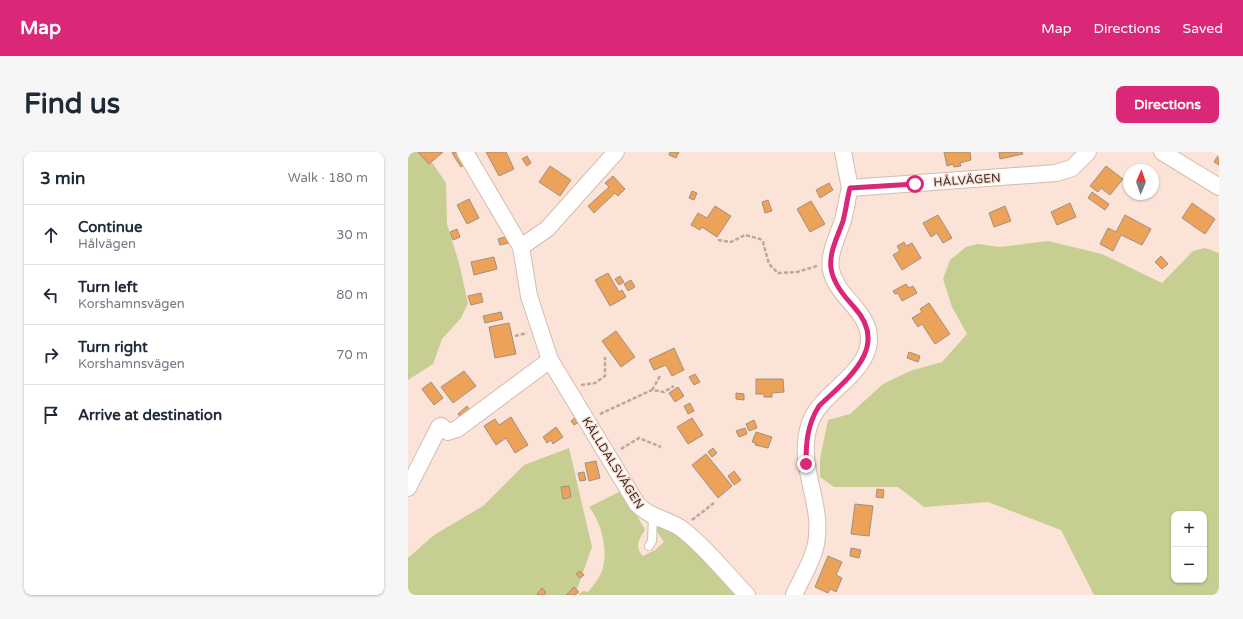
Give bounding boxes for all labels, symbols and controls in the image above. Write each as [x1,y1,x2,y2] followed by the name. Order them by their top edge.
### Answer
[20,17,61,39] text: Map
[1041,20,1072,37] text: Map
[1094,20,1161,37] text: Directions
[1183,20,1223,37] text: Saved
[1116,86,1219,123] button: Directions
[24,87,120,121] text: Find us
[1123,164,1159,200] north arrow
[40,168,85,189] text: 3 min
[288,170,368,186] text: Walk · 180 m
[933,171,1001,189] street label: HÅLVÄGEN
[906,175,924,193] route start
[78,218,142,236] text: Continue
[40,224,62,246] icon: ahead
[336,227,368,243] text: 30 m
[78,236,136,252] text: Hålvägen
[78,278,138,296] text: Turn left
[40,284,62,306] icon: left
[336,287,368,303] text: 80 m
[78,296,185,312] text: Korshamnsvägen
[78,338,148,356] text: Turn right
[40,344,62,366] icon: right
[336,347,368,363] text: 70 m
[78,356,185,372] text: Korshamnsvägen
[40,404,62,426] icon: arrive
[78,406,222,424] text: Arrive at destination
[579,415,647,511] street label: KÄLLDALSVÄGEN
[797,455,815,473] route end
[1171,511,1207,583] map controls
[1171,511,1207,547] button: +
[1171,547,1207,583] button: −

